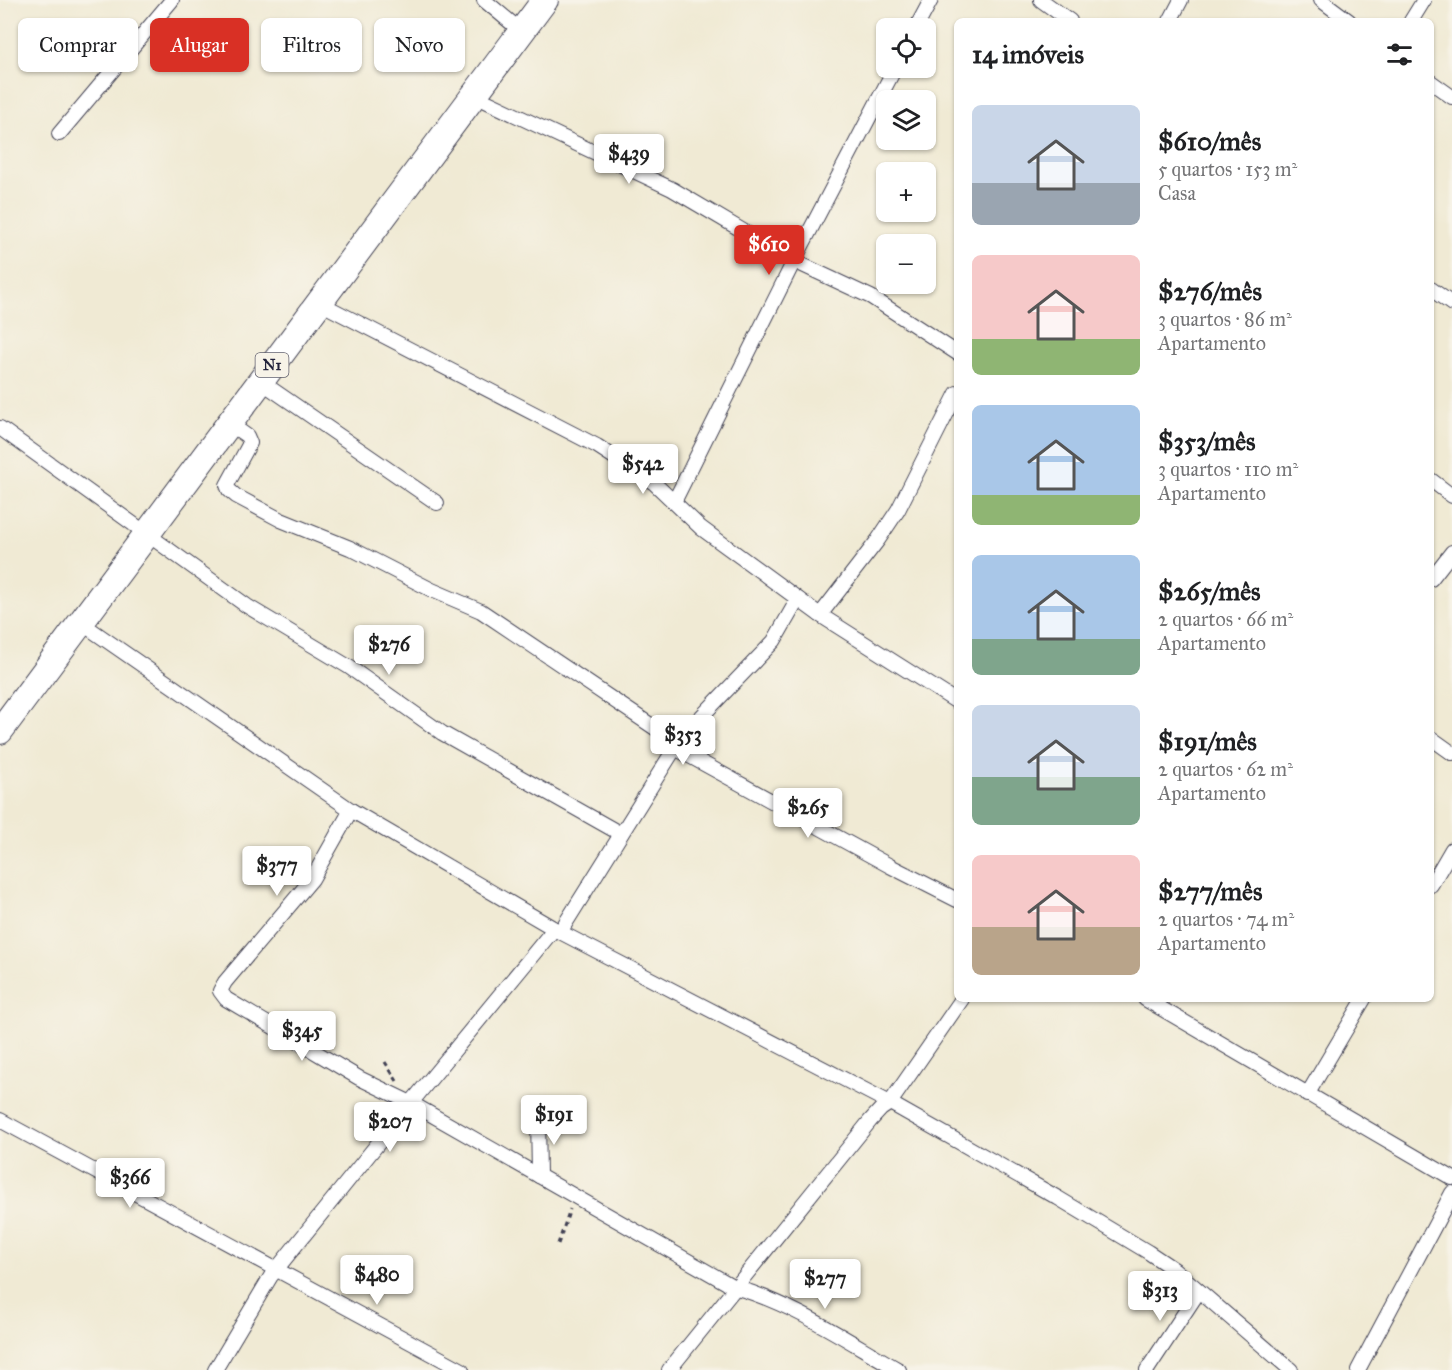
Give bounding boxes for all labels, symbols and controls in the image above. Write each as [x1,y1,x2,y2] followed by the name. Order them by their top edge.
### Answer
[18,18,138,72] chip: Comprar
[150,18,249,72] chip: Alugar
[261,18,362,72] chip: Filtros
[374,18,465,72] chip: Novo
[876,18,936,294] map controls
[876,18,936,78] button: locate
[972,38,1084,70] text: 14 imóveis
[1383,38,1416,71] icon: filters
[876,90,936,150] button: layers
[1158,125,1261,157] text: $610/mês
[1020,129,1092,201] icon: home
[593,134,665,185] pin: $439
[608,141,650,165] text: $439
[1158,157,1297,181] text: 5 quartos · 153 m²
[876,162,936,222] button: +
[1158,181,1196,205] text: Casa
[733,225,805,276] pin: $610
[748,232,790,256] text: $610
[876,234,936,294] button: −
[1158,275,1262,307] text: $276/mês
[1020,279,1092,351] icon: home
[1158,307,1292,331] text: 3 quartos · 86 m²
[1158,331,1266,355] text: Apartamento
[256,353,288,377] road number: N1
[1158,425,1256,457] text: $353/mês
[1020,429,1092,501] icon: home
[607,444,679,495] pin: $542
[622,451,664,475] text: $542
[1158,457,1298,481] text: 3 quartos · 110 m²
[1158,481,1266,505] text: Apartamento
[1158,575,1261,607] text: $265/mês
[1020,579,1092,651] icon: home
[1158,607,1293,631] text: 2 quartos · 66 m²
[353,625,425,676] pin: $276
[1158,631,1266,655] text: Apartamento
[368,632,410,656] text: $276
[647,715,719,766] pin: $353
[664,722,702,746] text: $353
[1158,725,1257,757] text: $191/mês
[1020,729,1092,801] icon: home
[1158,757,1293,781] text: 2 quartos · 62 m²
[1158,781,1266,805] text: Apartamento
[772,788,844,839] pin: $265
[787,795,829,819] text: $265
[241,846,313,897] pin: $377
[256,853,298,877] text: $377
[1158,875,1262,907] text: $277/mês
[1020,879,1092,951] icon: home
[1158,907,1294,931] text: 2 quartos · 74 m²
[1158,931,1266,955] text: Apartamento
[266,1011,338,1062] pin: $345
[282,1018,322,1042] text: $345
[518,1095,590,1146] pin: $191
[354,1102,426,1153] pin: $207
[535,1102,573,1126] text: $191
[368,1109,412,1133] text: $207
[94,1158,166,1209] pin: $366
[110,1165,150,1189] text: $366
[341,1255,413,1306] pin: $480
[789,1259,861,1310] pin: $277
[354,1262,400,1286] text: $480
[804,1266,846,1290] text: $277
[1124,1271,1196,1322] pin: $313
[1142,1278,1178,1302] text: $313

